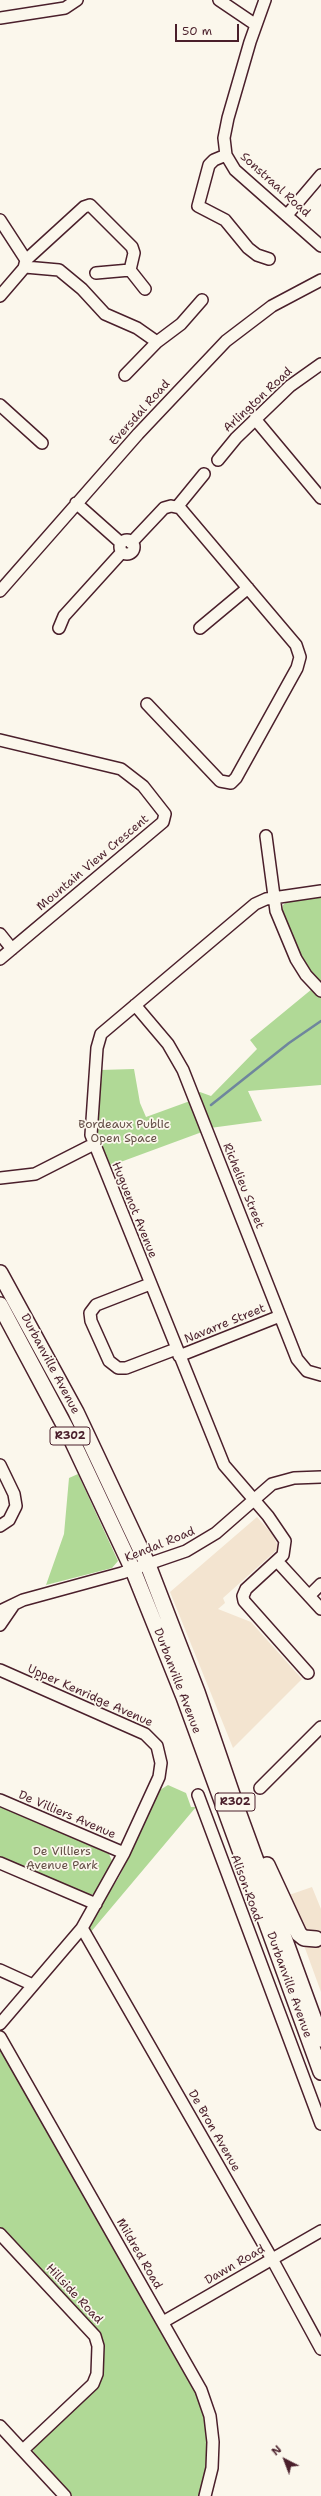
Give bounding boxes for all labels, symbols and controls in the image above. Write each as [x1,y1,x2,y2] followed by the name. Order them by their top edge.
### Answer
[177,16,241,42] scale bar
[182,23,212,39] text: 50 m
[237,150,313,220] street label: Sonstraal Road
[221,364,295,436] street label: Arlington Road
[107,377,173,449] street label: Eversdal Road
[34,812,152,914] street label: Mountain View Crescent
[78,1118,170,1146] park label: Bordeaux Public Open Space
[219,1141,267,1231] street label: Richelieu Street
[108,1160,160,1260] street label: Huguenot Avenue
[182,1301,268,1347] street label: Navarre Street
[17,1311,83,1417] street label: Durbanville Avenue
[50,1427,90,1445] road number: R302
[123,1524,197,1566] street label: Kendal Road
[150,1626,204,1736] street label: Durbanville Avenue
[25,1662,155,1730] street label: Upper Kenridge Avenue
[16,1788,118,1842] street label: De Villiers Avenue
[215,1793,255,1811] road number: R302
[26,1845,98,1873] park label: De Villiers Avenue Park
[227,1853,265,1923] street label: Alison Road
[263,1930,315,2040] street label: Durbanville Avenue
[185,2088,243,2174] street label: De Bron Avenue
[113,2216,165,2292] street label: Mildred Road
[202,2242,268,2288] street label: Dawn Road
[43,2261,105,2327] street label: Hillside Road
[265,2440,305,2480] north arrow
[268,2442,285,2459] text: N

